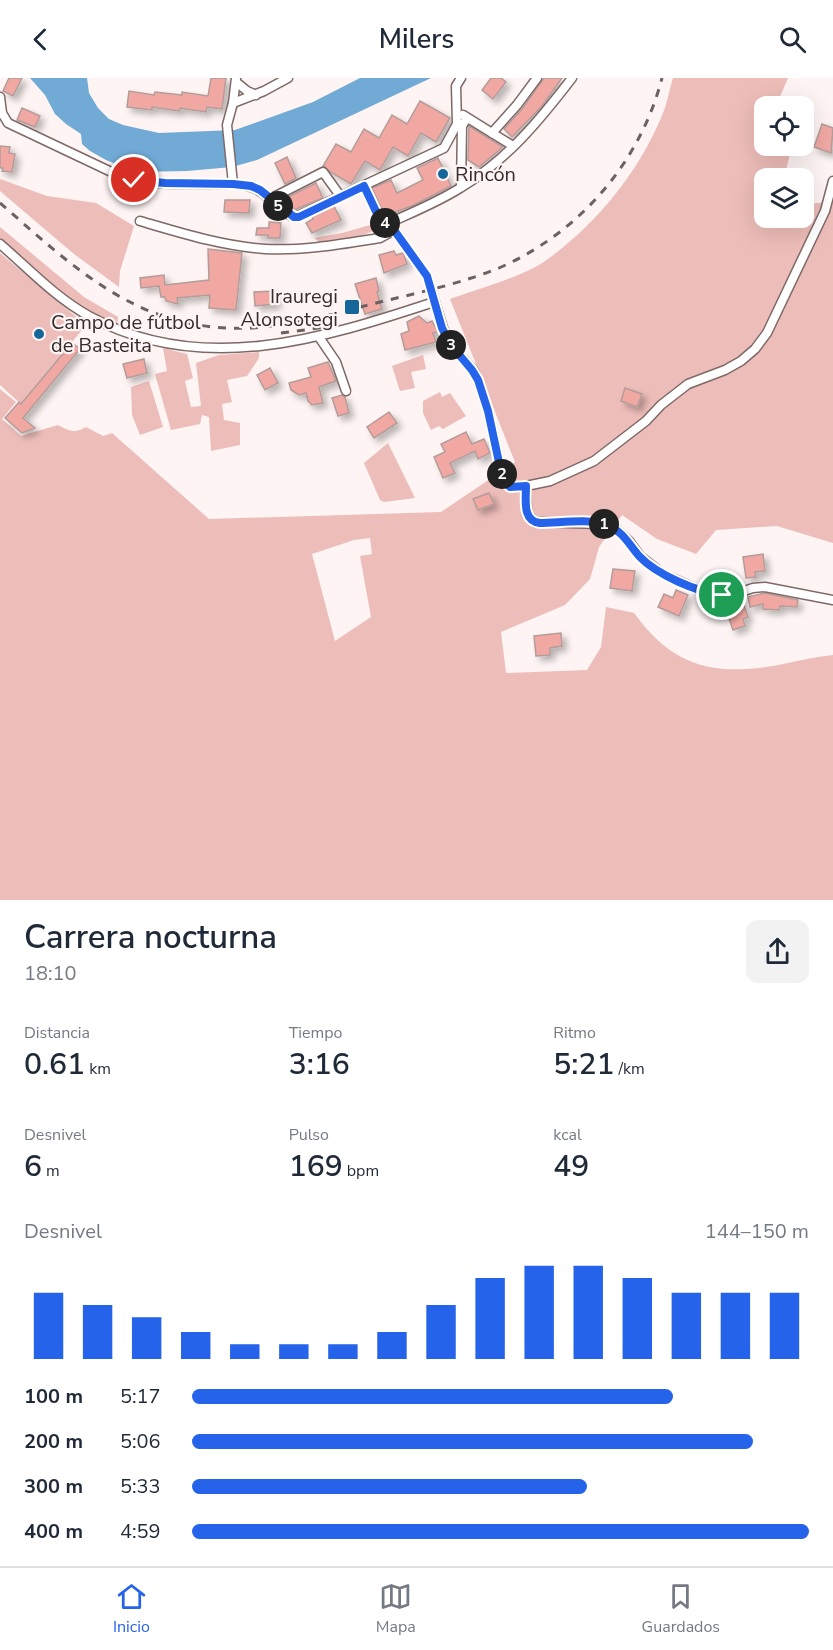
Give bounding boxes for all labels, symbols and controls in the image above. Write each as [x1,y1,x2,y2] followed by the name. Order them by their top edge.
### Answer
[379,21,454,58] text: Milers
[24,23,57,56] icon: back
[776,23,809,56] icon: search
[754,96,814,228] map controls
[754,96,814,156] button: locate
[108,154,159,205] pin
[455,161,516,188] place label: Rincón
[117,163,150,196] icon: check
[436,167,450,181] marker: Rincón
[754,168,814,228] button: layers
[263,191,293,221] pin: 5
[273,195,283,217] text: 5
[370,208,400,238] pin: 4
[380,212,390,234] text: 4
[241,283,338,333] place label: Irauregi Alonsotegi
[343,298,361,316] marker: Irauregi Alonsotegi
[51,309,201,359] place label: Campo de fútbol de Basteita
[32,327,46,341] marker: Campo de fútbol de Basteita
[436,330,466,360] pin: 3
[446,334,456,356] text: 3
[487,459,517,489] pin: 2
[497,463,507,485] text: 2
[589,509,619,539] pin: 1
[599,513,609,535] text: 1
[696,569,747,620] pin
[705,578,738,611] icon: arrive
[24,915,277,960] text: Carrera nocturna
[746,920,809,983] button: share
[24,960,77,987] text: 18:10
[24,1022,90,1044] text: Distancia
[289,1022,342,1044] text: Tiempo
[553,1022,596,1044] text: Ritmo
[24,1044,85,1085] text: 0.61
[289,1044,350,1085] text: 3:16
[553,1044,614,1085] text: 5:21
[85,1058,111,1080] text: km
[614,1058,645,1080] text: /km
[24,1124,86,1146] text: Desnivel
[289,1124,329,1146] text: Pulso
[553,1124,582,1146] text: kcal
[24,1146,42,1187] text: 6
[289,1146,343,1187] text: 169
[553,1146,589,1187] text: 49
[42,1160,60,1182] text: m
[343,1160,379,1182] text: bpm
[24,1218,102,1245] text: Desnivel
[705,1218,809,1245] text: 144–150 m
[24,1383,83,1410] text: 100 m
[120,1383,161,1410] text: 5:17
[24,1428,83,1455] text: 200 m
[120,1428,161,1455] text: 5:06
[24,1473,83,1500] text: 300 m
[120,1473,161,1500] text: 5:33
[24,1518,83,1545] text: 400 m
[120,1518,161,1545] text: 4:59
[113,1580,150,1638] tab: Inicio
[376,1580,416,1638] tab: Mapa
[642,1580,720,1638] tab: Guardados

